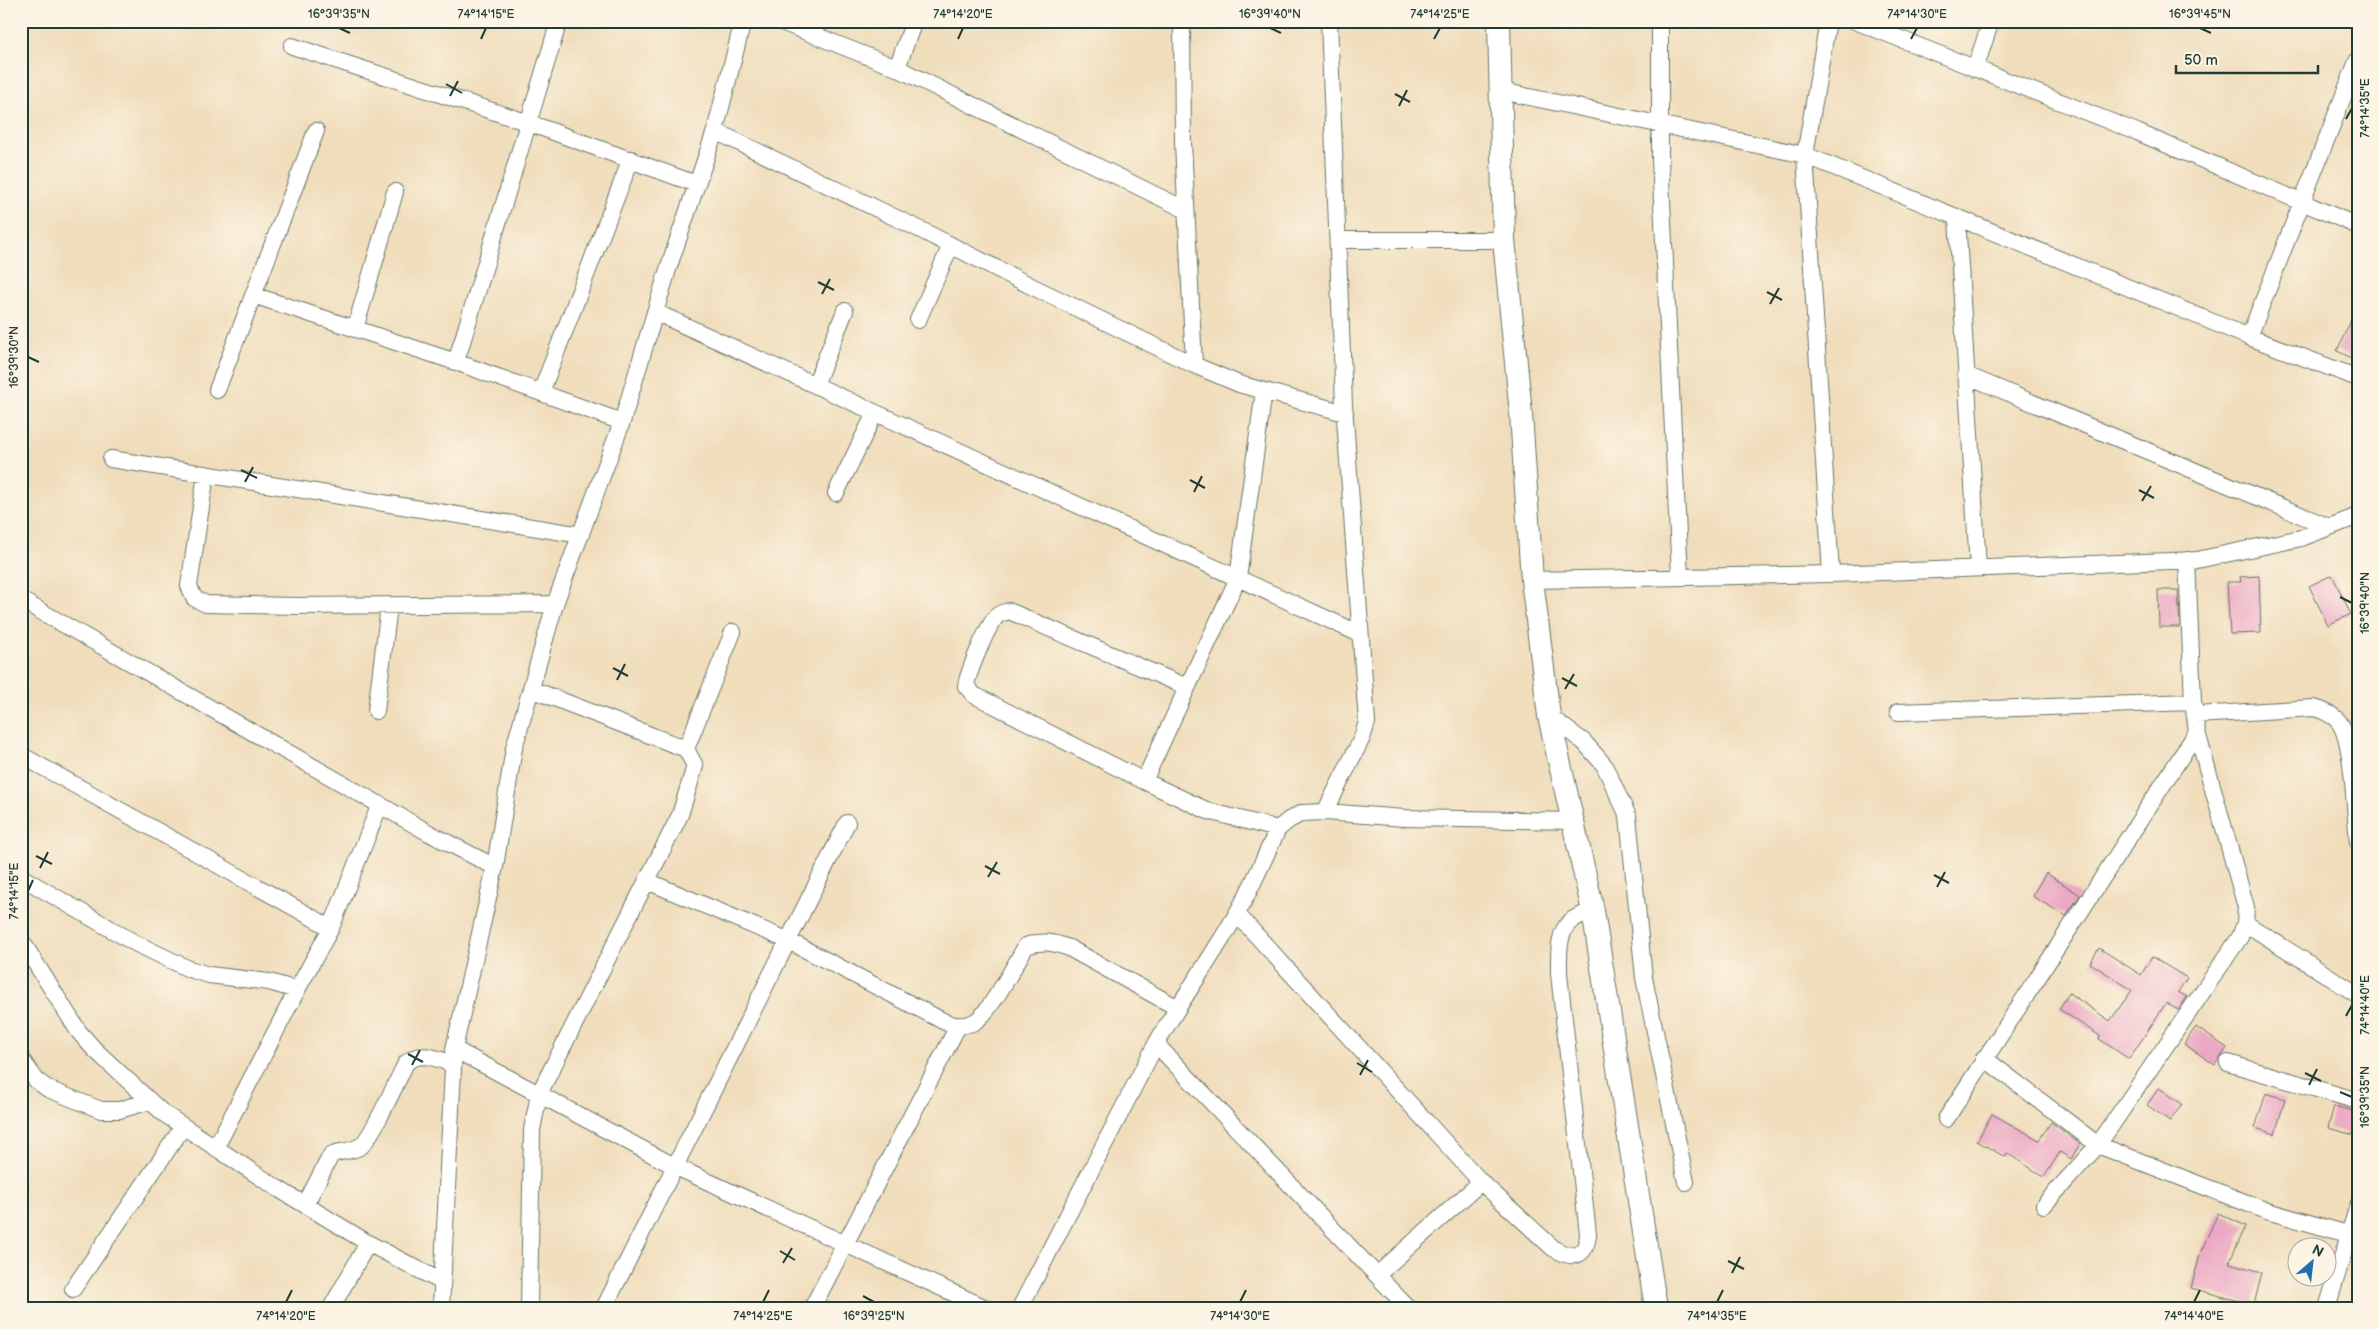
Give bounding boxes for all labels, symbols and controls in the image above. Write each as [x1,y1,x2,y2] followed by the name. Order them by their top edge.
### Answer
[308,7,370,22] text: 16°39'35"N
[458,7,514,22] text: 74°14'15"E
[933,7,993,22] text: 74°14'20"E
[1239,7,1301,22] text: 16°39'40"N
[1410,7,1470,22] text: 74°14'25"E
[1887,7,1947,22] text: 74°14'30"E
[2169,7,2231,22] text: 16°39'45"N
[2176,42,2319,74] scale bar
[2184,51,2218,70] text: 50 m
[2358,78,2373,138] text: 74°14'35"E
[7,326,22,388] text: 16°39'30"N
[2358,572,2373,634] text: 16°39'40"N
[7,863,22,919] text: 74°14'15"E
[2358,975,2373,1035] text: 74°14'40"E
[2358,1066,2373,1128] text: 16°39'35"N
[2286,1236,2336,1286] north arrow
[2309,1241,2327,1261] text: N
[256,1309,316,1324] text: 74°14'20"E
[733,1309,793,1324] text: 74°14'25"E
[843,1309,905,1324] text: 16°39'25"N
[1210,1309,1270,1324] text: 74°14'30"E
[1687,1309,1747,1324] text: 74°14'35"E
[2164,1309,2224,1324] text: 74°14'40"E

